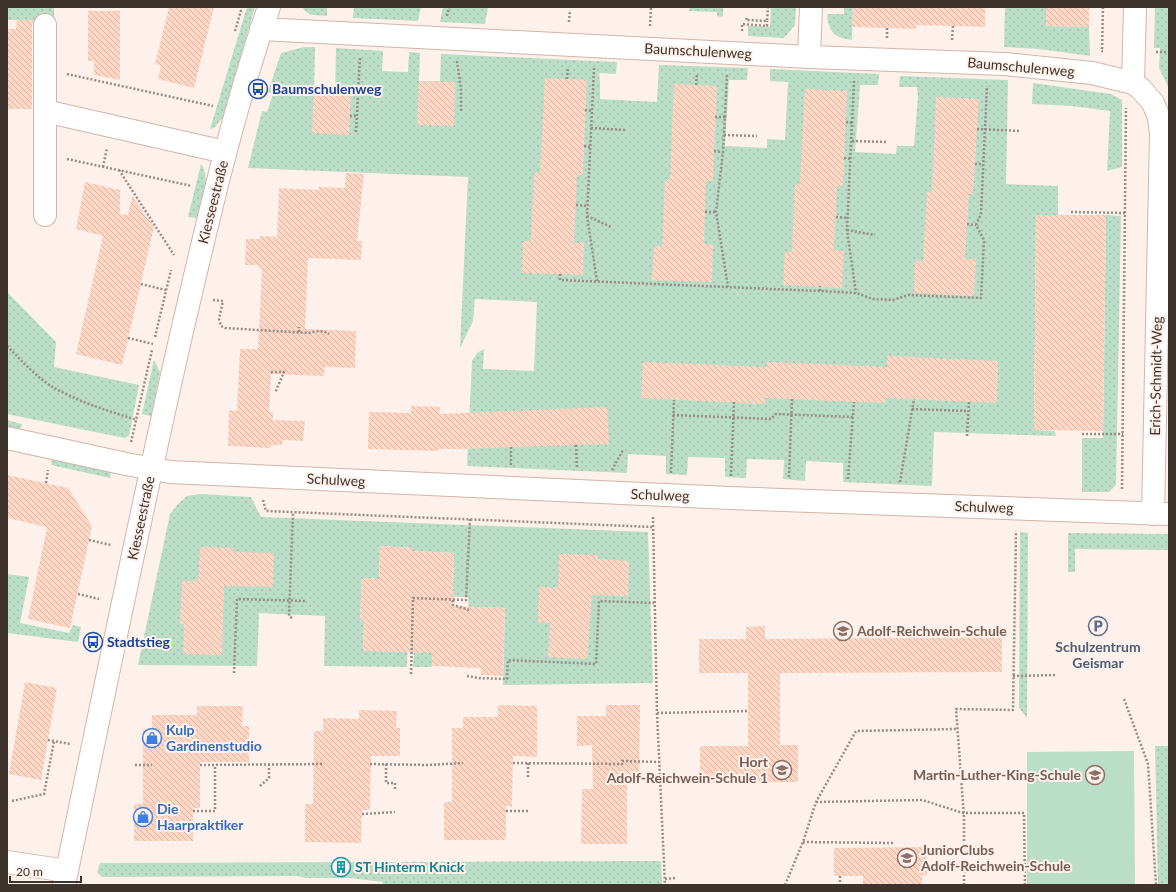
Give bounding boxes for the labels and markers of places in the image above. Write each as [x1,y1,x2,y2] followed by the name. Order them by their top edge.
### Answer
[247,78,269,100] bus stop icon: Baumschulenweg
[272,80,382,97] place label: Baumschulenweg
[1087,615,1109,637] parking icon: Schulzentrum Geismar
[832,620,854,642] school or university icon: Adolf-Reichwein-Schule
[856,622,1007,639] place label: Adolf-Reichwein-Schule
[82,631,104,653] bus stop icon: Stadtstieg
[107,633,170,650] place label: Stadtstieg
[1055,638,1141,671] place label: Schulzentrum Geismar
[166,721,262,754] place label: Kulp Gardinenstudio
[141,727,163,749] shop icon: Kulp Gardinenstudio
[606,753,769,786] place label: Hort Adolf-Reichwein-Schule 1
[771,759,793,781] school or university icon: Hort Adolf-Reichwein-Schule 1
[1084,764,1106,786] school or university icon: Martin-Luther-King-Schule
[913,766,1082,783] place label: Martin-Luther-King-Schule
[157,800,244,833] place label: Die Haarpraktiker
[132,806,154,828] shop icon: Die Haarpraktiker
[920,841,1071,874] place label: JuniorClubs Adolf-Reichwein-Schule
[896,847,918,869] school or university icon: JuniorClubs Adolf-Reichwein-Schule
[330,856,352,878] building icon: ST Hinterm Knick
[355,858,465,875] place label: ST Hinterm Knick

